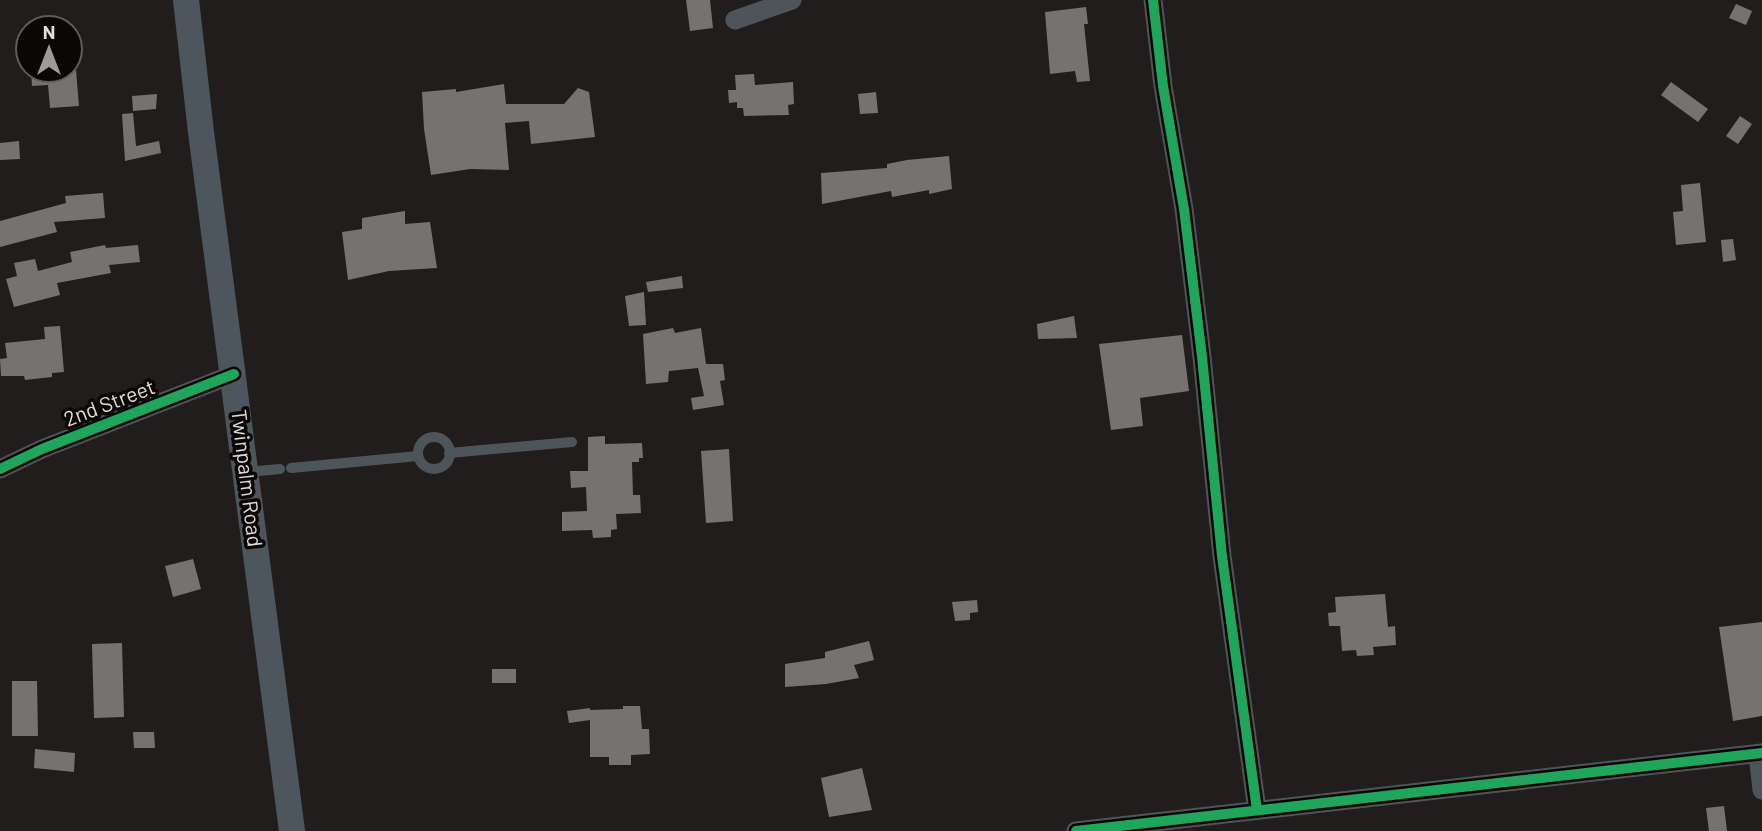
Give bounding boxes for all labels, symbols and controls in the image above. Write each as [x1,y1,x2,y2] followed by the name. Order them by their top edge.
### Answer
[14,14,84,84] north arrow
[43,20,55,43] text: N
[60,373,158,431] street label: 2nd Street
[227,408,269,548] street label: Twinpalm Road

